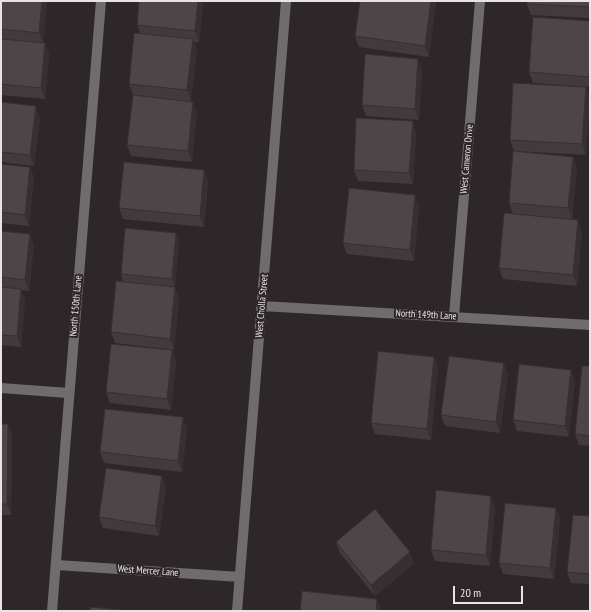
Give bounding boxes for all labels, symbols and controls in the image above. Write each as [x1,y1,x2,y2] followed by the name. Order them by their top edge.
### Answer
[458,124,476,194] street label: West Cameron Drive
[253,274,271,338] street label: West Cholla Street
[67,275,85,337] street label: North 150th Lane
[395,307,457,323] street label: North 149th Lane
[117,563,179,579] street label: West Mercer Lane
[455,578,525,604] scale bar
[460,585,481,600] text: 20 m

